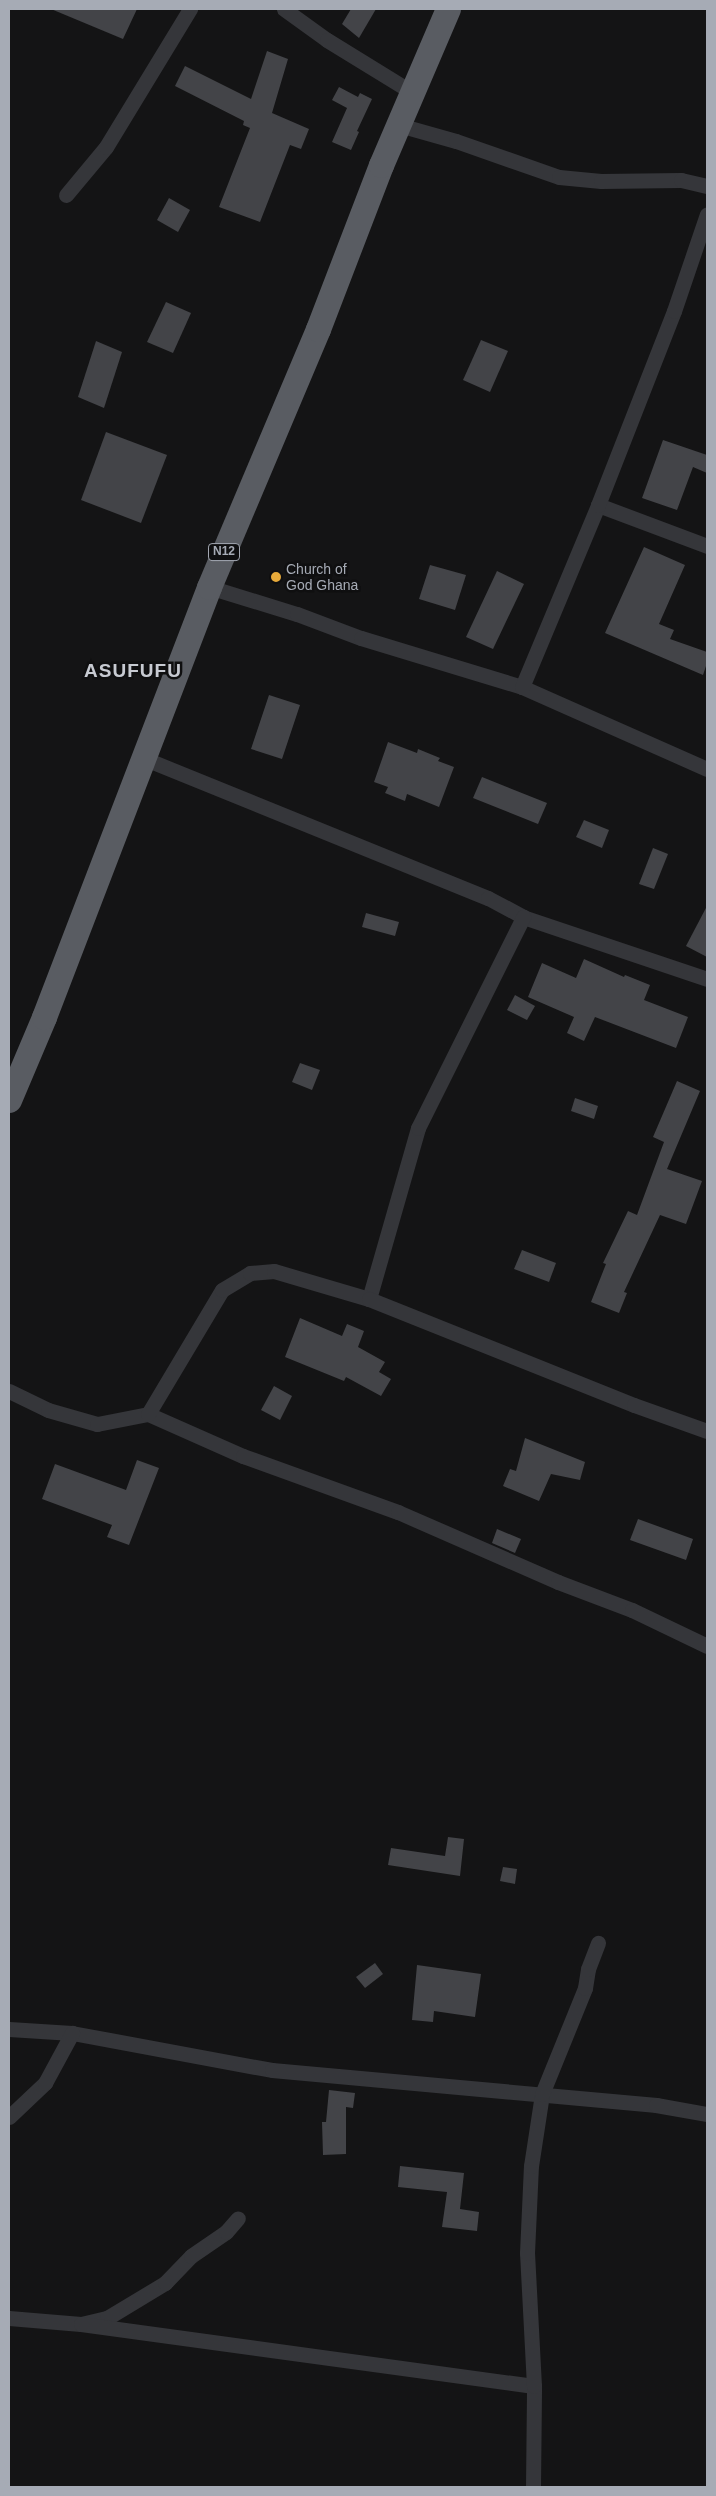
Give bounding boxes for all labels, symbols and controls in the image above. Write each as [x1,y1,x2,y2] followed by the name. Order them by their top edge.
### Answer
[208,542,240,562] road number: N12
[286,561,358,594] place label: Church of God Ghana
[270,571,282,583] marker: Church of God Ghana
[83,660,183,682] district label: ASUFUFU

